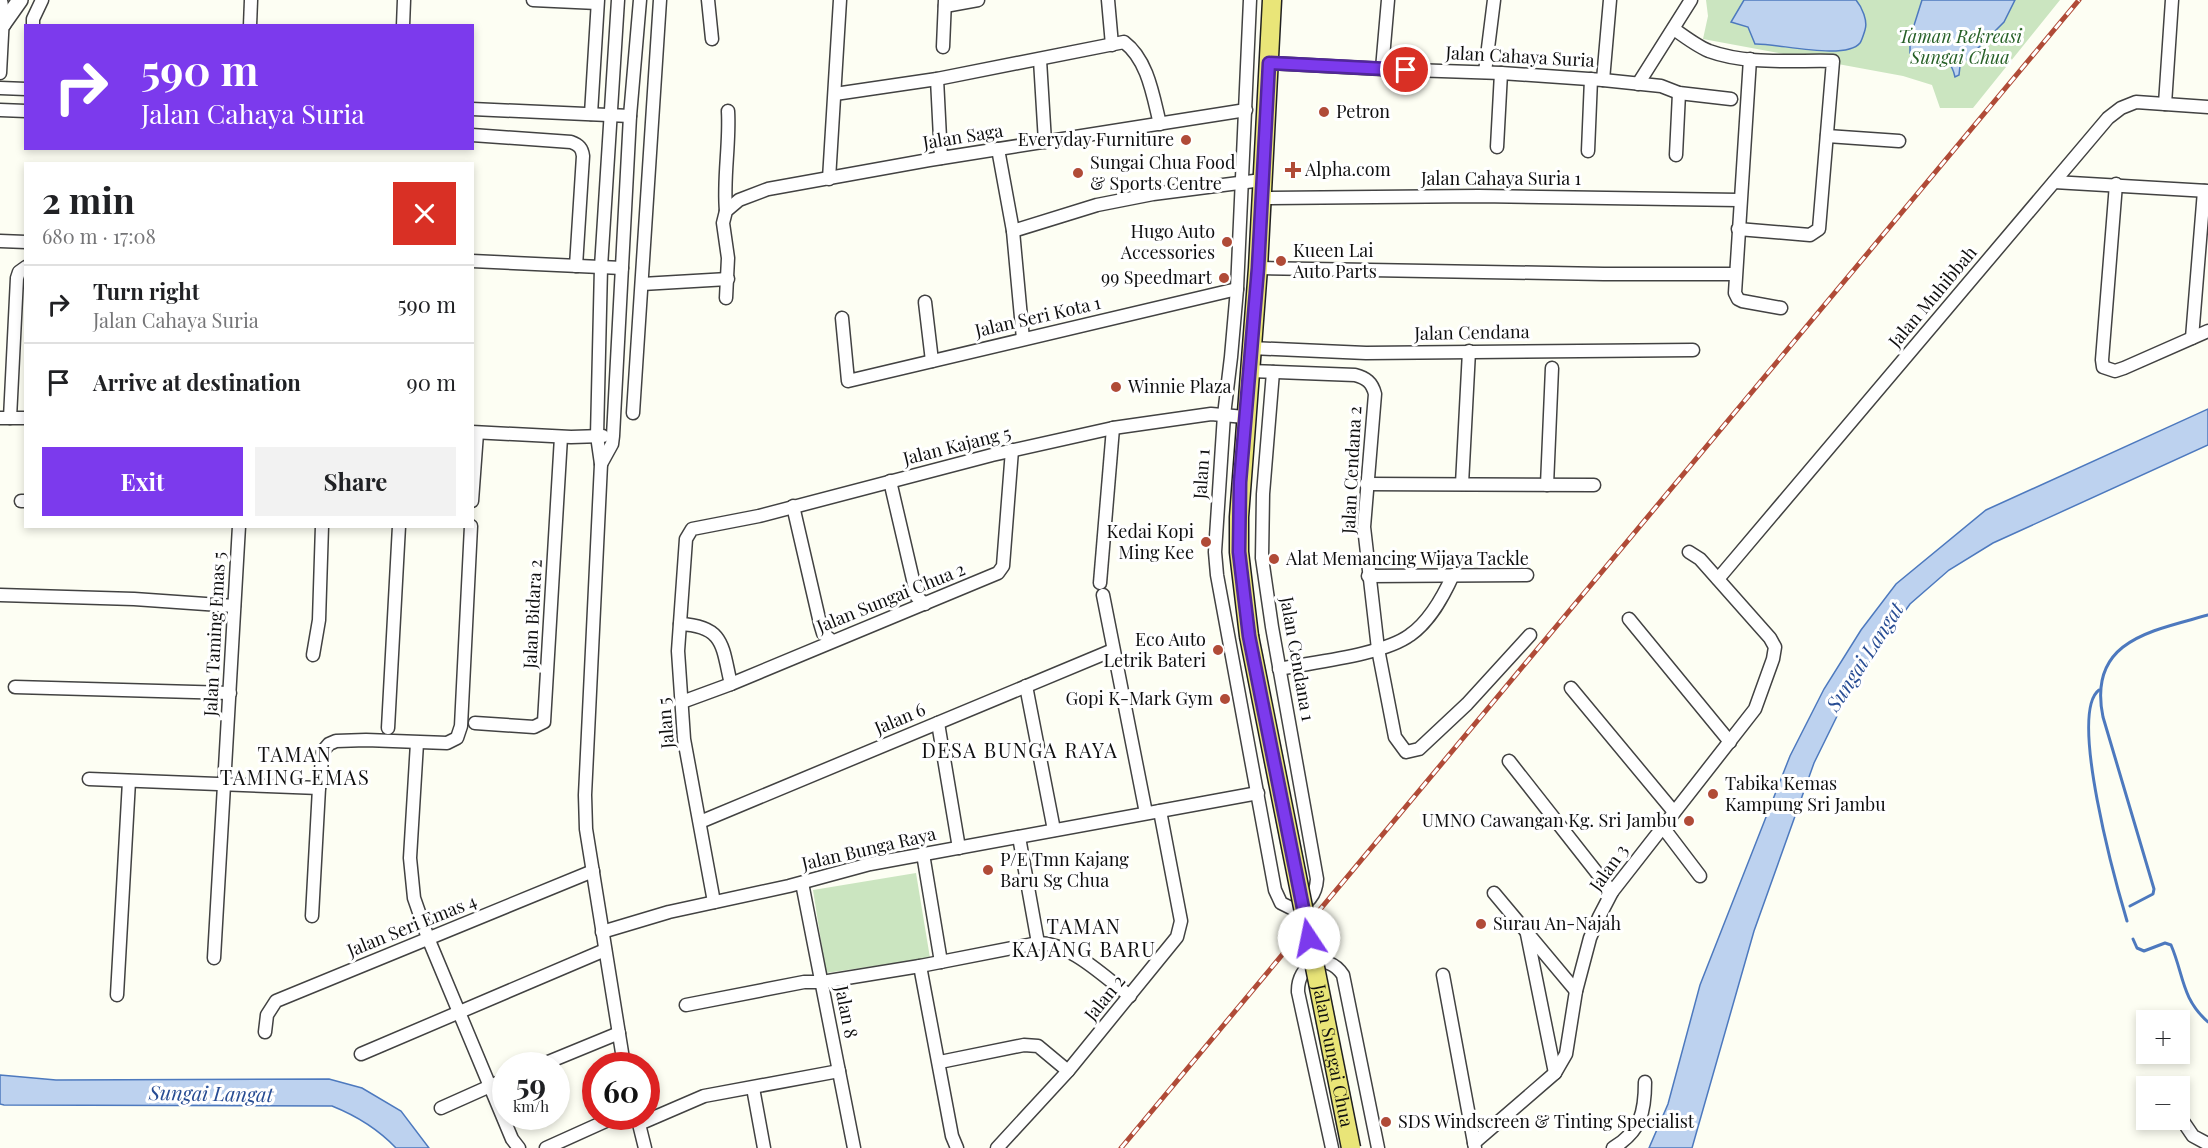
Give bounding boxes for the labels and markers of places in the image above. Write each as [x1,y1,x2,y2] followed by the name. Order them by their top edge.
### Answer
[1380,44,1431,95] pin
[1336,99,1390,123] place label: Petron
[1317,105,1331,119] marker: Petron
[1018,127,1174,151] place label: Everyday Furniture
[1179,133,1193,147] marker: Everyday Furniture
[1090,150,1236,195] place label: Sungai Chua Food & Sports Centre
[1304,157,1391,181] place label: Alpha.com
[1286,163,1300,177] marker: Alpha.com
[1071,166,1085,180] marker: Sungai Chua Food & Sports Centre
[1120,219,1215,264] place label: Hugo Auto Accessories
[1220,235,1234,249] marker: Hugo Auto Accessories
[1292,238,1377,283] place label: Kueen Lai Auto Parts
[1274,254,1288,268] marker: Kueen Lai Auto Parts
[1101,265,1213,289] place label: 99 Speedmart
[1217,271,1231,285] marker: 99 Speedmart
[1127,374,1232,398] place label: Winnie Plaza
[1109,380,1123,394] marker: Winnie Plaza
[1107,519,1194,564] place label: Kedai Kopi Ming Kee
[1199,535,1213,549] marker: Kedai Kopi Ming Kee
[1285,546,1529,570] place label: Alat Memancing Wijaya Tackle
[1267,552,1281,566] marker: Alat Memancing Wijaya Tackle
[1104,627,1206,672] place label: Eco Auto Letrik Bateri
[1211,643,1225,657] marker: Eco Auto Letrik Bateri
[1066,686,1213,710] place label: Gopi K-Mark Gym
[1218,692,1232,706] marker: Gopi K-Mark Gym
[1725,771,1886,816] place label: Tabika Kemas Kampung Sri Jambu
[1706,787,1720,801] marker: Tabika Kemas Kampung Sri Jambu
[1422,808,1678,832] place label: UMNO Cawangan Kg. Sri Jambu
[1682,814,1696,828] marker: UMNO Cawangan Kg. Sri Jambu
[1000,847,1129,892] place label: P/E Tmn Kajang Baru Sg Chua
[981,863,995,877] marker: P/E Tmn Kajang Baru Sg Chua
[1493,911,1621,935] place label: Surau An-Najah
[1474,917,1488,931] marker: Surau An-Najah
[1398,1109,1695,1133] place label: SDS Windscreen & Tinting Specialist
[1379,1115,1393,1129] marker: SDS Windscreen & Tinting Specialist

